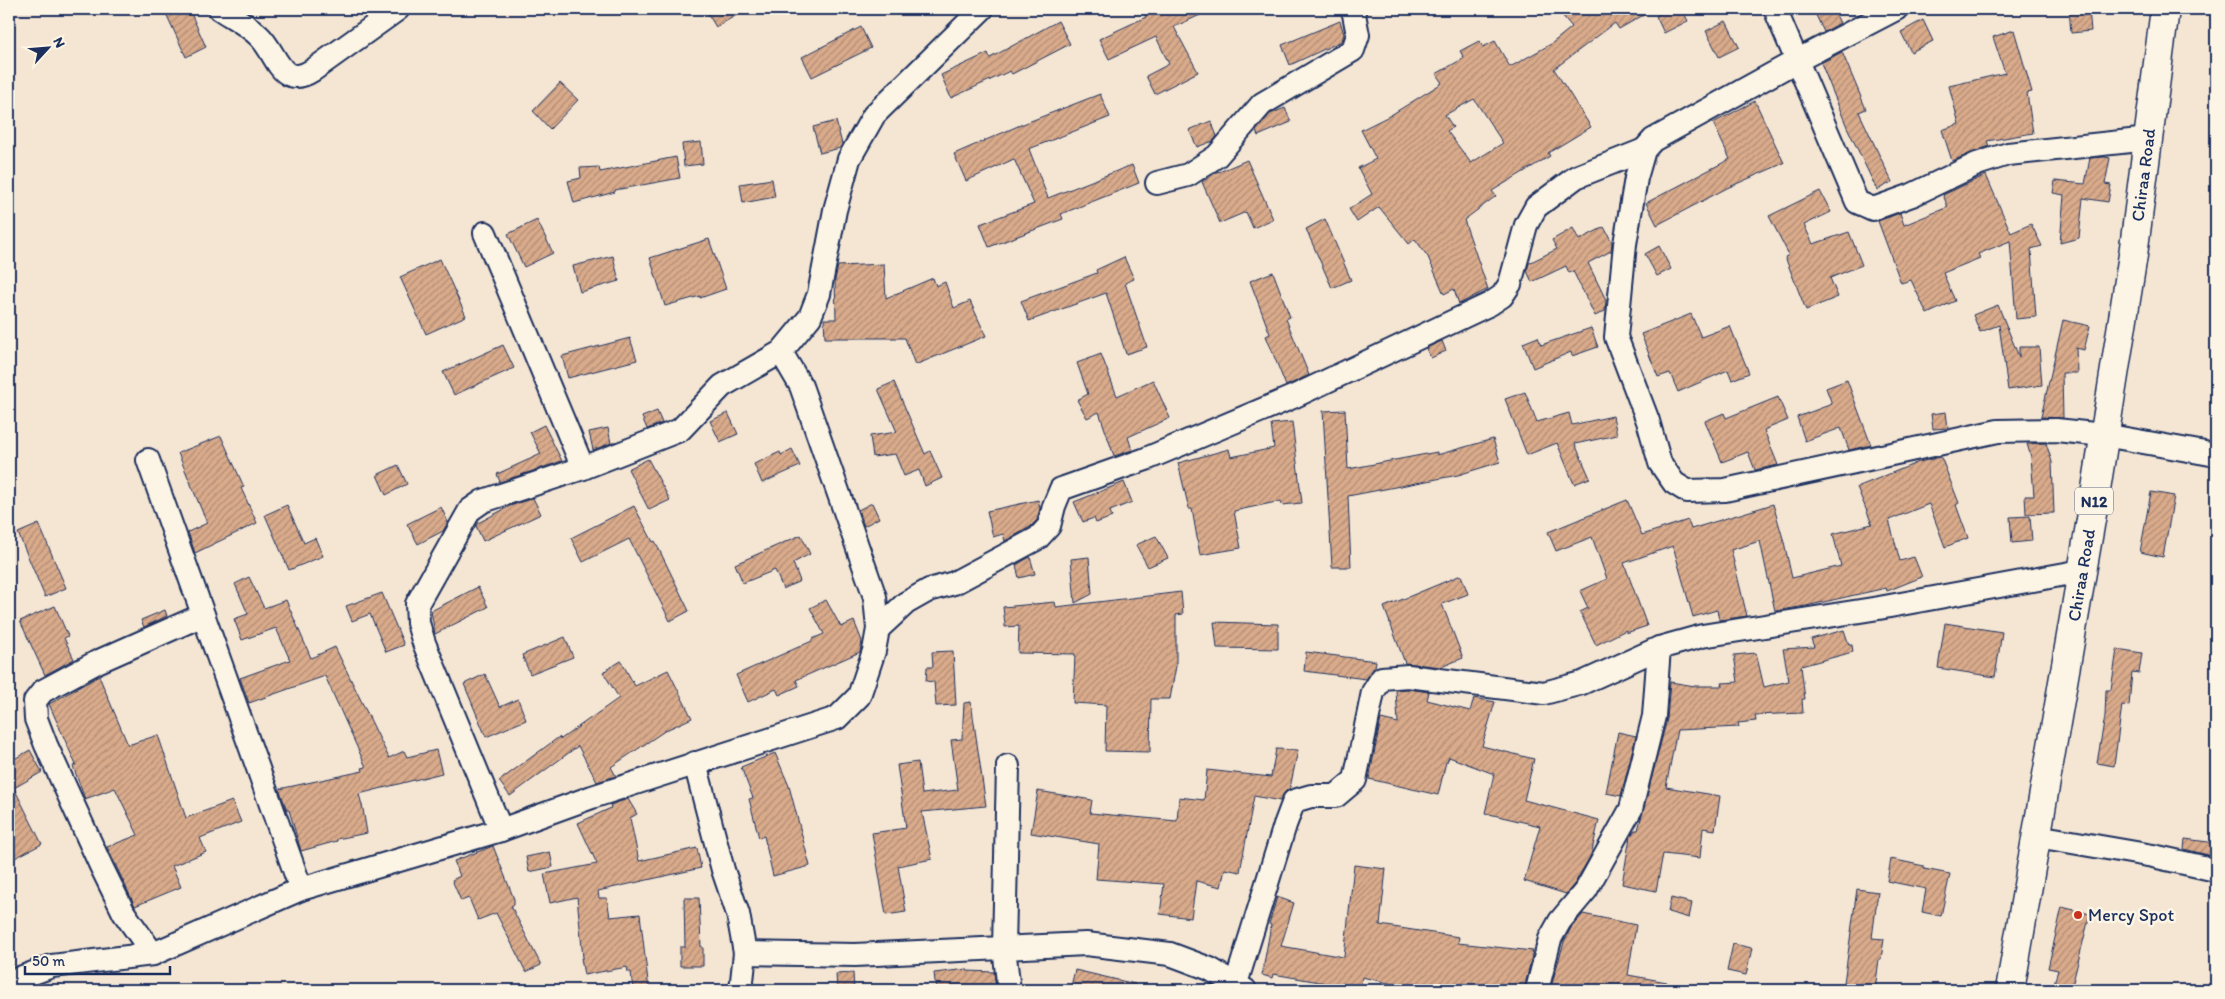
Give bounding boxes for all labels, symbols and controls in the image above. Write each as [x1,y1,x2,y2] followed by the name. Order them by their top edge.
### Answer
[22,22,72,72] north arrow
[50,35,69,50] text: N
[2126,127,2160,223] street label: Chiraa Road
[2075,488,2113,514] road number: N12
[2063,527,2100,623] street label: Chiraa Road
[2088,904,2174,926] place label: Mercy Spot
[2072,909,2084,921] marker: Mercy Spot
[25,944,170,976] scale bar
[32,952,65,970] text: 50 m

